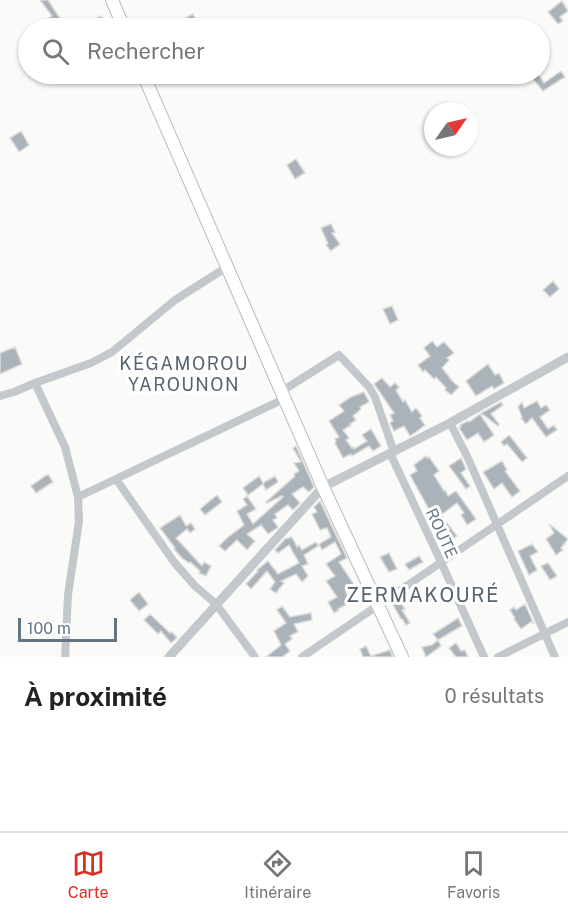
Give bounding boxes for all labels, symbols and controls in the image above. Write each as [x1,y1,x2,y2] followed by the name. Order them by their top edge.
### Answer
[18,18,550,84] search box
[39,35,72,68] icon: search
[87,38,205,64] text: Rechercher
[424,102,478,156] north arrow
[119,352,249,395] district label: KÉGAMOROU YAROUNON
[422,505,461,561] street label: ROUTE
[346,582,500,607] district label: ZERMAKOURÉ
[18,615,117,642] scale bar
[27,619,71,638] text: 100 m
[24,681,167,712] text: À proximité
[445,684,544,708] text: 0 résultats
[68,847,109,902] tab: Carte
[244,847,311,902] tab: Itinéraire
[447,847,500,902] tab: Favoris

